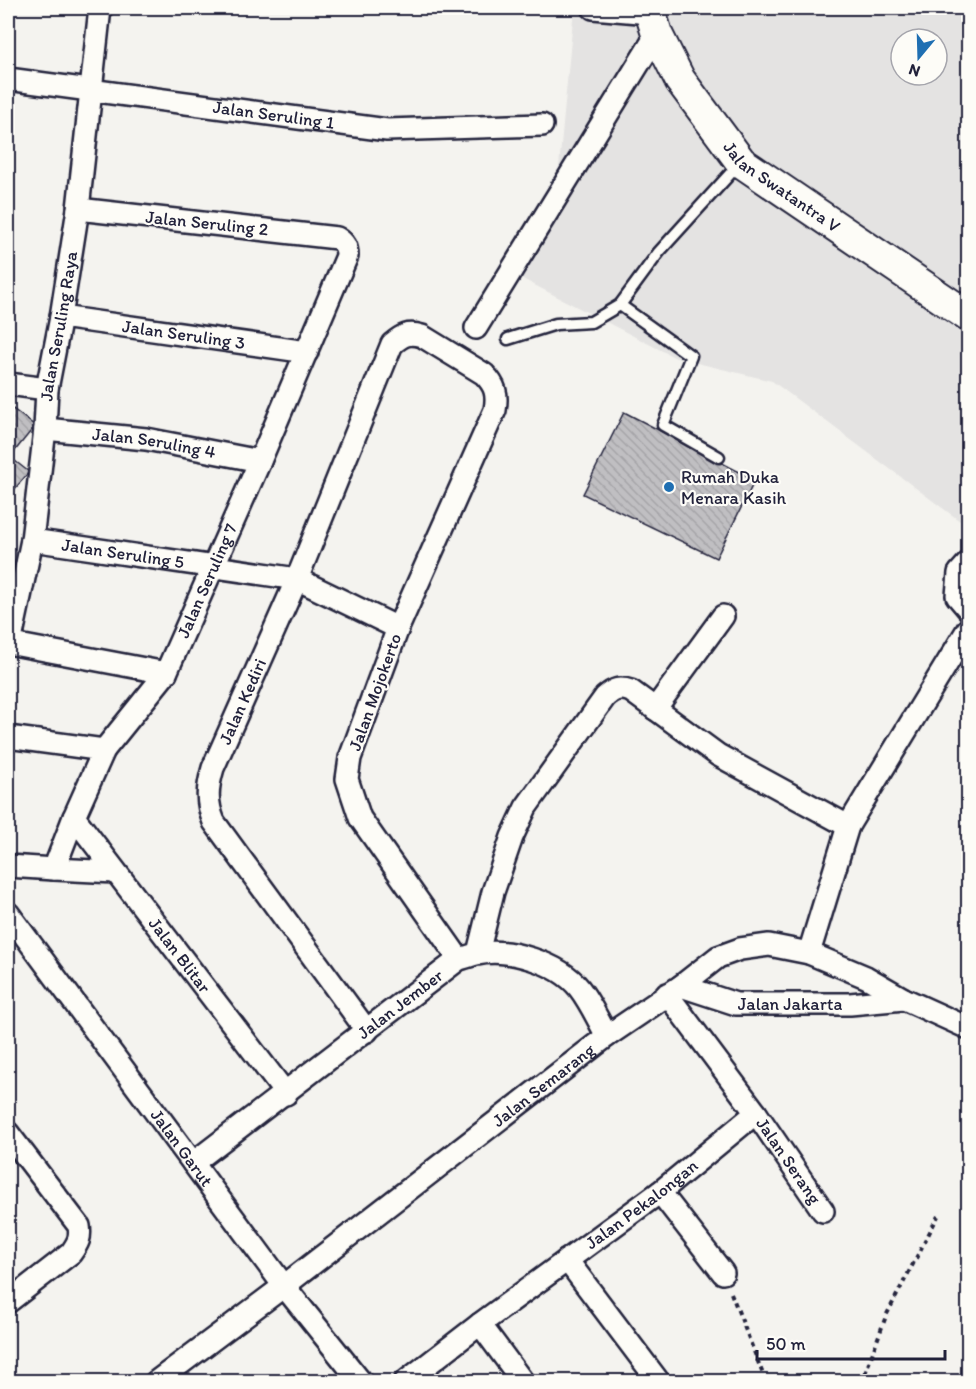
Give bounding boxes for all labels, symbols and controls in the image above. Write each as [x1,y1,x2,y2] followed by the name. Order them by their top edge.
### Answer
[889,27,949,87] north arrow
[906,60,922,81] text: N
[212,96,336,134] street label: Jalan Seruling 1
[718,137,845,237] street label: Jalan Swatantra V
[145,206,270,240] street label: Jalan Seruling 2
[35,249,82,402] street label: Jalan Seruling Raya
[121,315,247,354] street label: Jalan Seruling 3
[91,423,218,463] street label: Jalan Seruling 4
[681,466,787,509] place label: Rumah Duka Menara Kasih
[662,480,676,494] marker: Rumah Duka Menara Kasih
[172,520,242,641] street label: Jalan Seruling 7
[60,534,186,573] street label: Jalan Seruling 5
[344,630,406,754] street label: Jalan Mojokerto
[214,655,271,748] street label: Jalan Kediri
[144,913,216,998] street label: Jalan Blitar
[353,964,448,1044] street label: Jalan Jember
[738,993,843,1015] street label: Jalan Jakarta
[488,1038,600,1132] street label: Jalan Semarang
[146,1105,218,1191] street label: Jalan Garut
[751,1113,827,1209] street label: Jalan Serang
[581,1154,702,1254] street label: Jalan Pekalongan
[757,1323,944,1361] scale bar
[766,1333,806,1355] text: 50 m

